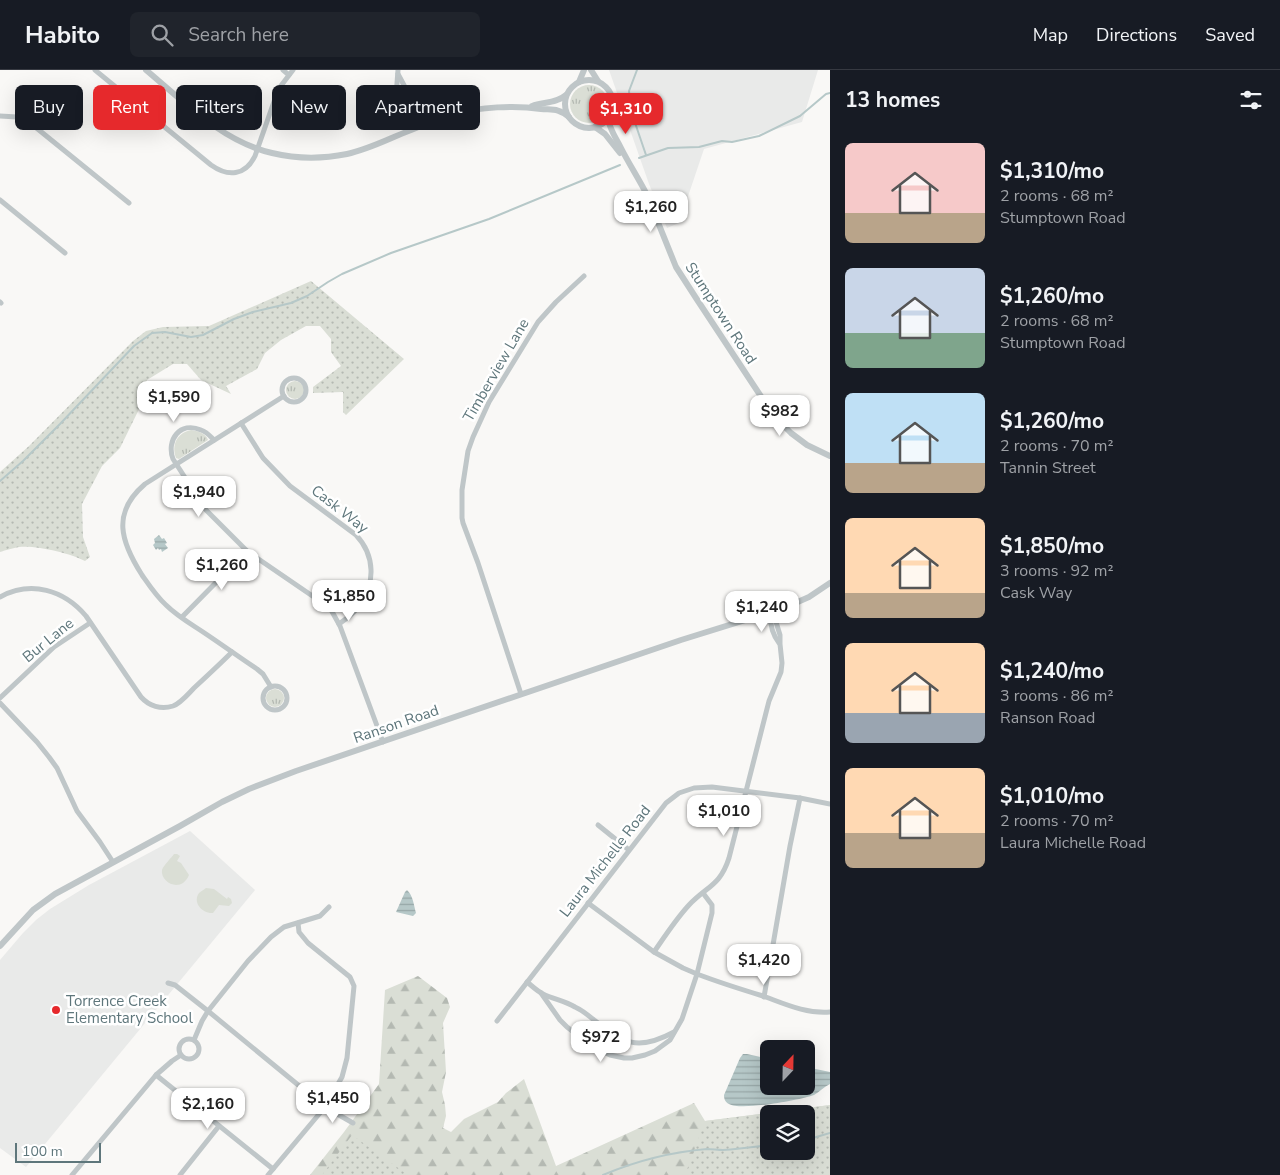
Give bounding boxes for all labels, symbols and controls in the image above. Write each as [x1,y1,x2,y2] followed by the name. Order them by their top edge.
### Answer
[130,12,480,57] search box
[25,19,100,51] text: Habito
[148,21,176,49] icon: search
[188,22,289,48] text: Search here
[1033,23,1068,47] text: Map
[1096,23,1177,47] text: Directions
[1205,23,1255,47] text: Saved
[15,85,83,130] chip: Buy
[93,85,166,130] chip: Rent
[176,85,262,130] chip: Filters
[272,85,346,130] chip: New
[356,85,480,130] chip: Apartment
[845,86,940,114] text: 13 homes
[1237,86,1265,114] icon: filters
[585,92,667,135] pin: $1,310
[600,98,652,120] text: $1,310
[1000,157,1104,185] text: $1,310/mo
[885,163,945,223] icon: home
[1000,185,1113,207] text: 2 rooms · 68 m²
[610,190,692,233] pin: $1,260
[625,196,677,218] text: $1,260
[1000,207,1126,229] text: Stumptown Road
[681,258,761,368] street label: Stumptown Road
[1000,282,1104,310] text: $1,260/mo
[885,288,945,348] icon: home
[1000,310,1113,332] text: 2 rooms · 68 m²
[458,315,534,425] street label: Timberview Lane
[1000,332,1126,354] text: Stumptown Road
[133,380,215,423] pin: $1,590
[148,386,200,408] text: $1,590
[750,394,810,437] pin: $982
[761,400,799,422] text: $982
[1000,407,1104,435] text: $1,260/mo
[885,413,945,473] icon: home
[1000,435,1113,457] text: 2 rooms · 70 m²
[1000,457,1096,479] text: Tannin Street
[158,476,240,518] pin: $1,940
[307,480,373,538] street label: Cask Way
[173,481,225,503] text: $1,940
[1000,532,1104,560] text: $1,850/mo
[885,538,945,598] icon: home
[181,548,263,591] pin: $1,260
[196,554,248,576] text: $1,260
[1000,560,1113,582] text: 3 rooms · 92 m²
[308,580,390,622] pin: $1,850
[1000,582,1072,604] text: Cask Way
[323,585,375,607] text: $1,850
[721,590,803,633] pin: $1,240
[736,596,788,618] text: $1,240
[18,613,78,667] street label: Bur Lane
[1000,657,1104,685] text: $1,240/mo
[885,663,945,723] icon: home
[1000,685,1113,707] text: 3 rooms · 86 m²
[351,700,441,748] street label: Ranson Road
[1000,707,1095,729] text: Ranson Road
[1000,782,1104,810] text: $1,010/mo
[885,788,945,848] icon: home
[683,794,765,837] pin: $1,010
[698,800,750,822] text: $1,010
[555,801,655,921] street label: Laura Michelle Road
[1000,810,1113,832] text: 2 rooms · 70 m²
[1000,832,1146,854] text: Laura Michelle Road
[723,944,805,986] pin: $1,420
[738,949,790,971] text: $1,420
[66,991,193,1028] place label: Torrence Creek Elementary School
[50,1004,62,1016] marker: Torrence Creek Elementary School
[571,1020,631,1063] pin: $972
[582,1026,620,1048] text: $972
[760,1040,815,1095] north arrow
[760,1040,815,1160] map controls
[292,1082,374,1124] pin: $1,450
[307,1087,359,1109] text: $1,450
[167,1088,249,1130] pin: $2,160
[182,1093,234,1115] text: $2,160
[760,1105,815,1160] button: layers
[15,1140,101,1163] scale bar
[22,1142,63,1161] text: 100 m

